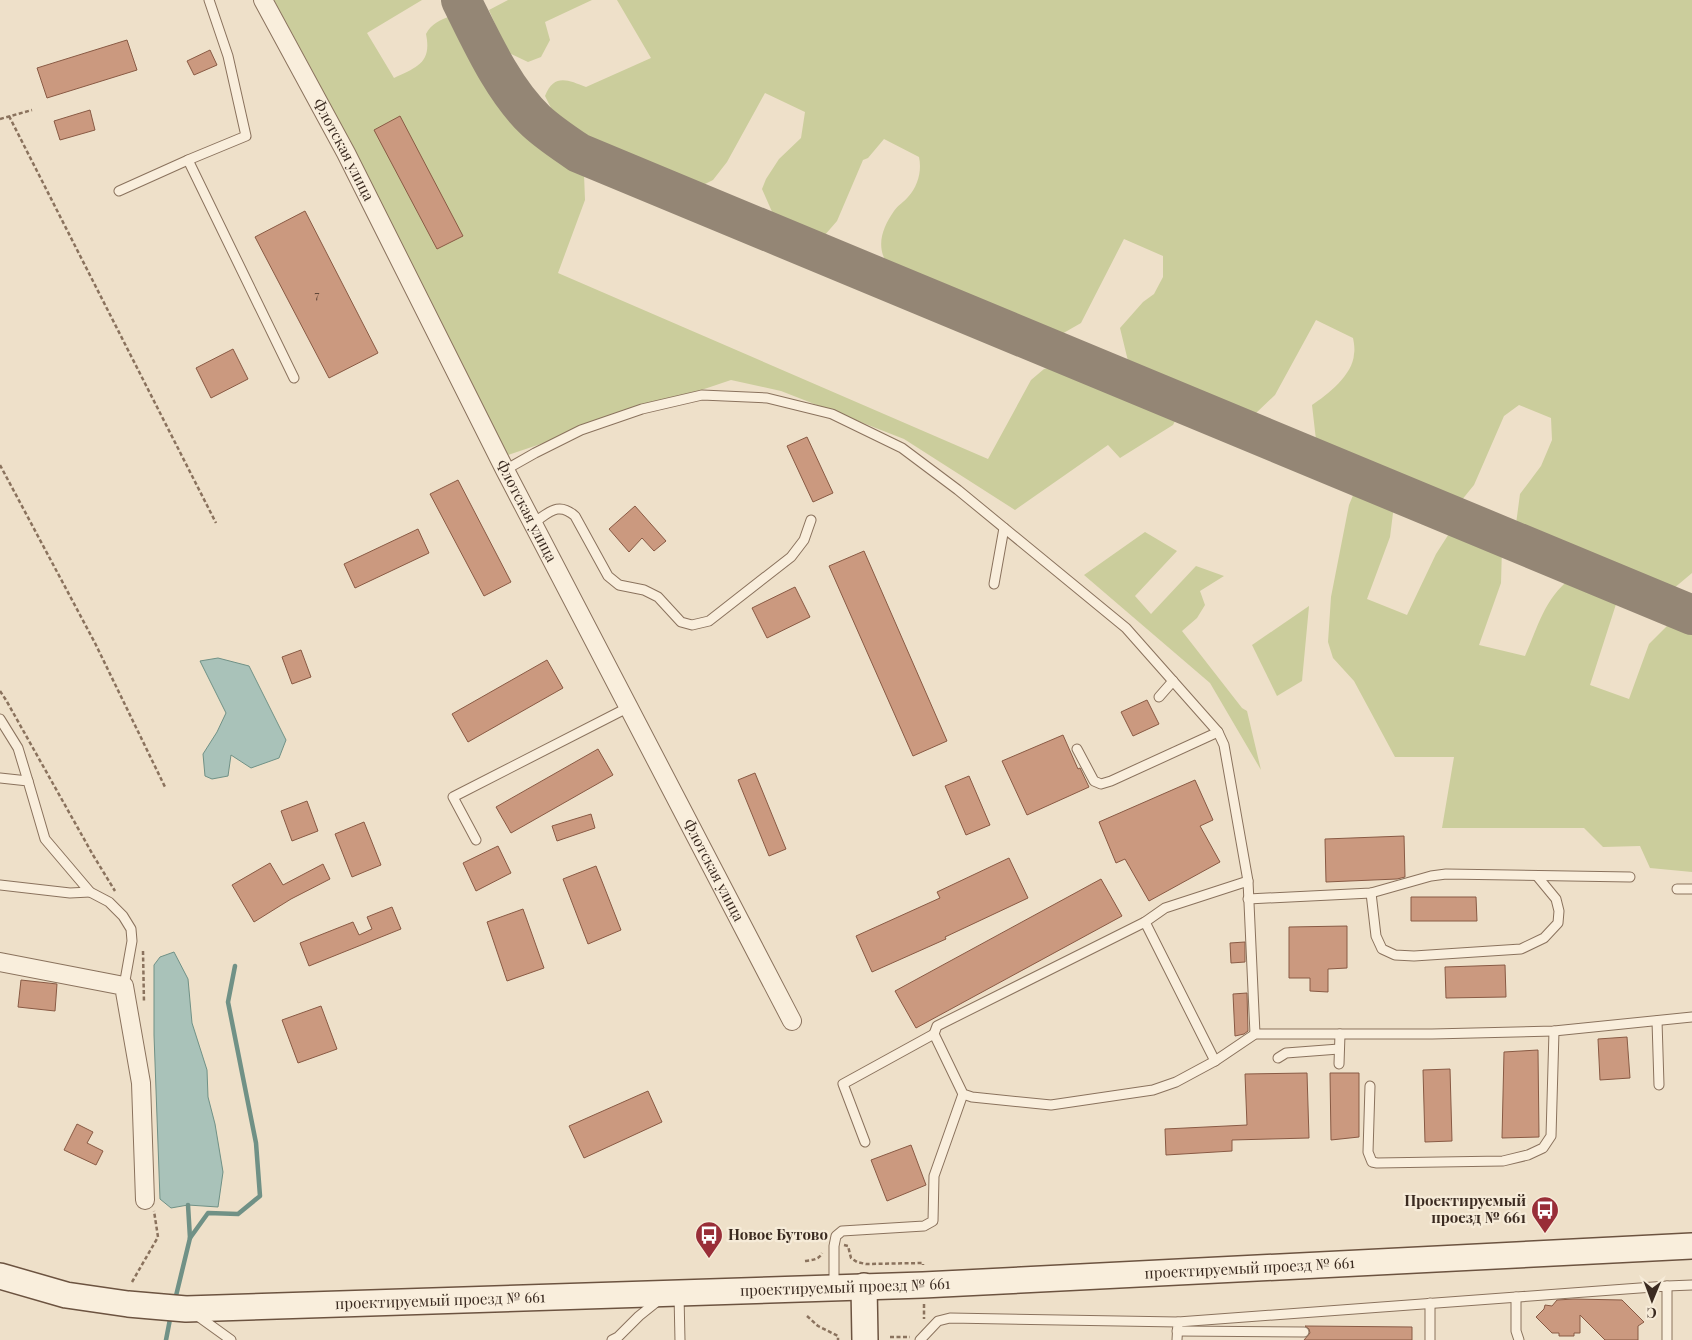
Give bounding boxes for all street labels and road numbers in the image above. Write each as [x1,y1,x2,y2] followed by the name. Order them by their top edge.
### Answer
[309,95,380,204] street label: Флотская улица
[492,456,562,566] street label: Флотская улица
[679,815,750,925] street label: Флотская улица
[1144,1252,1356,1283] street label: проектируемый проезд № 661
[740,1273,951,1300] street label: проектируемый проезд № 661
[335,1286,546,1313] street label: проектируемый проезд № 661

